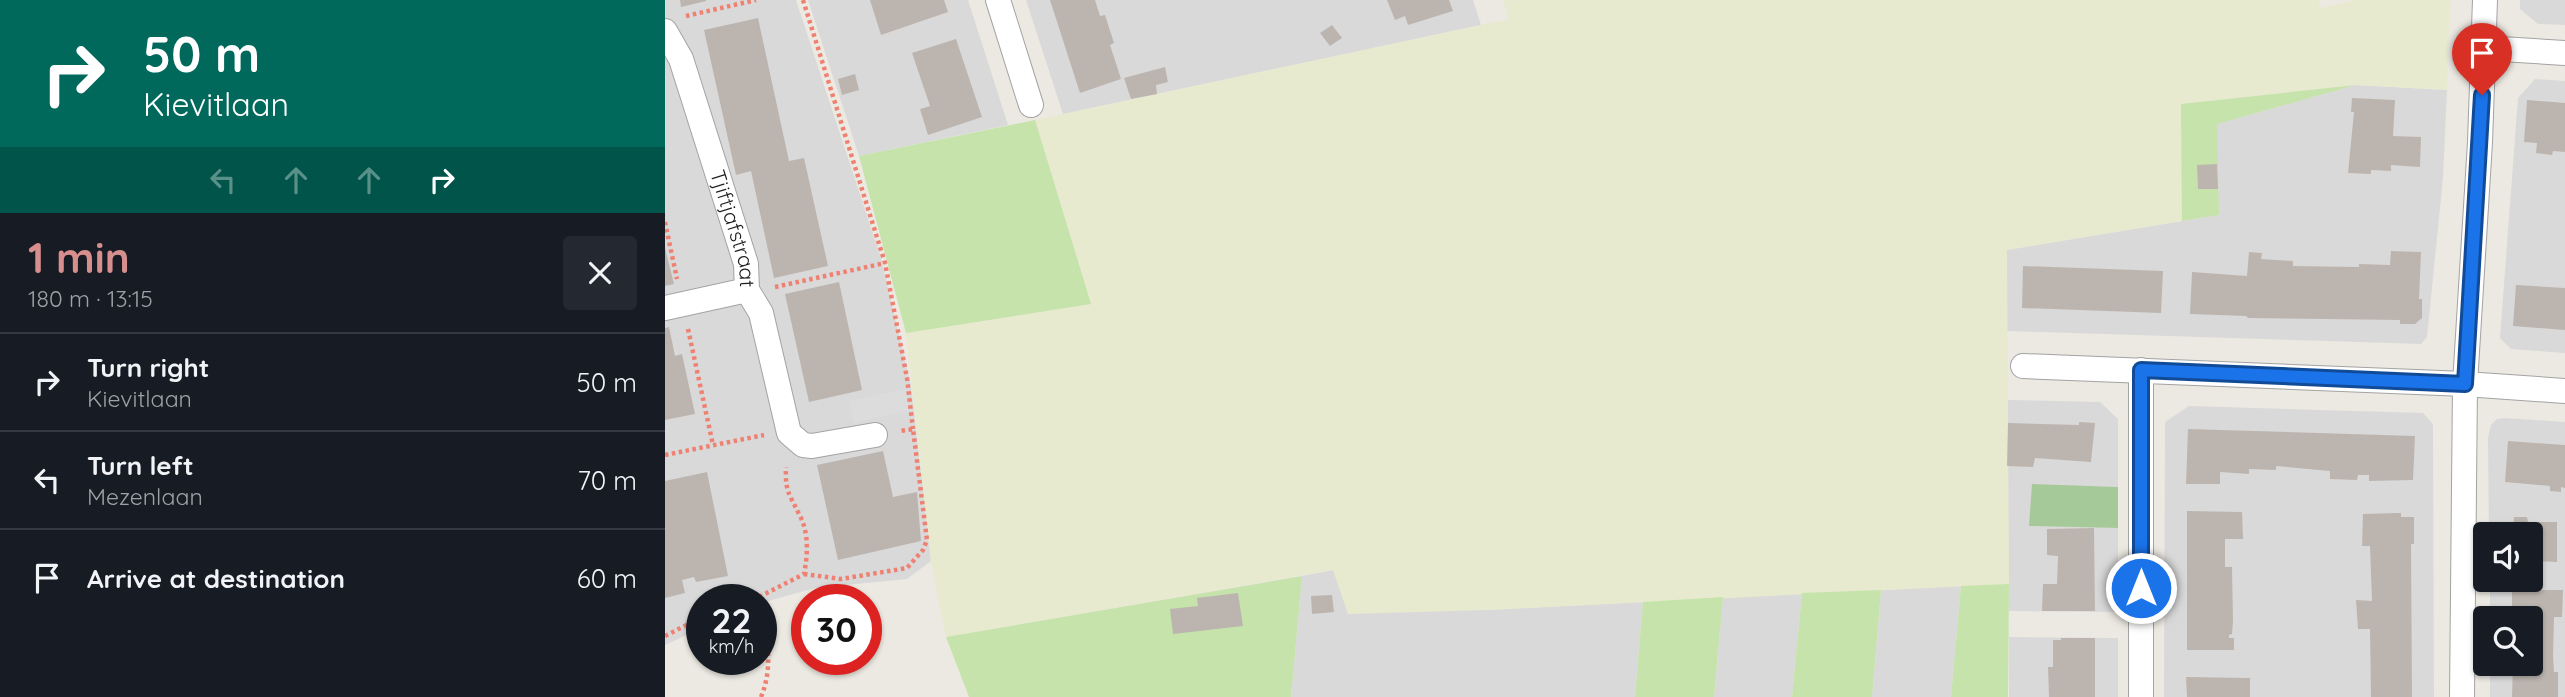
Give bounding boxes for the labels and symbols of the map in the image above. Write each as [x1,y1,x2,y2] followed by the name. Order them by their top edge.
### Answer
[2452,23,2512,95] pin
[705,166,761,288] street label: Tjiftjafstraat
[2104,551,2178,625] position arrow
[791,584,882,675] speed limit sign: 30

